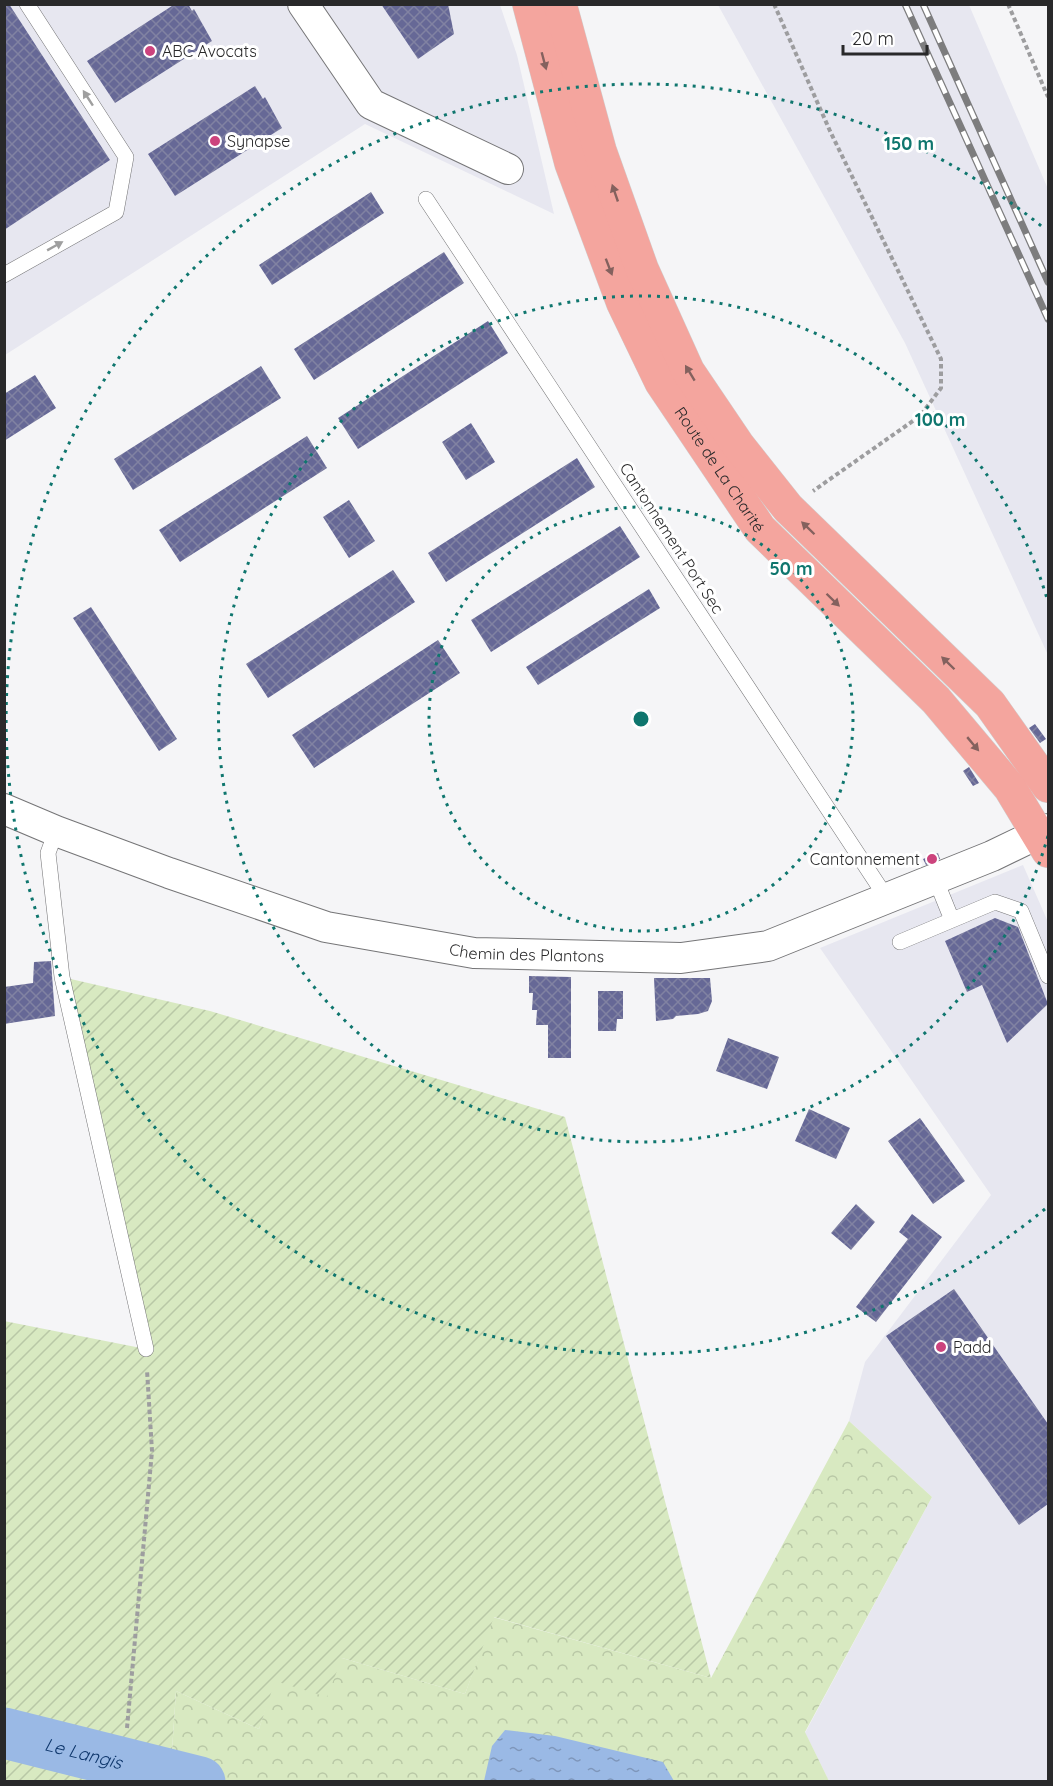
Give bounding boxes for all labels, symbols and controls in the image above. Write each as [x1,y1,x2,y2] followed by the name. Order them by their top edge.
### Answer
[843,18,927,56] scale bar
[852,27,894,50] text: 20 m
[162,41,257,61] place label: ABC Avocats
[143,44,157,58] marker: ABC Avocats
[540,52,549,70] one-way arrow
[82,91,94,107] one-way arrow
[227,131,290,151] place label: Synapse
[884,132,934,155] text: 150 m
[208,134,222,148] marker: Synapse
[610,184,620,202] one-way arrow
[47,241,64,251] one-way arrow
[605,258,615,276] one-way arrow
[684,365,695,381] one-way arrow
[671,403,769,536] street label: Route de La Charité
[915,408,965,431] text: 100 m
[616,459,728,617] street label: Cantonnement Port Sec
[800,521,815,535] one-way arrow
[769,557,813,580] text: 50 m
[825,592,839,606] one-way arrow
[942,657,956,671] one-way arrow
[631,709,651,729] centre of rings
[966,736,979,751] one-way arrow
[810,849,920,869] place label: Cantonnement
[925,852,939,866] marker: Cantonnement
[448,939,604,966] street label: Chemin des Plantons
[953,1337,992,1357] place label: Padd
[934,1340,948,1354] marker: Padd
[42,1732,126,1774] water label: Le Langis

